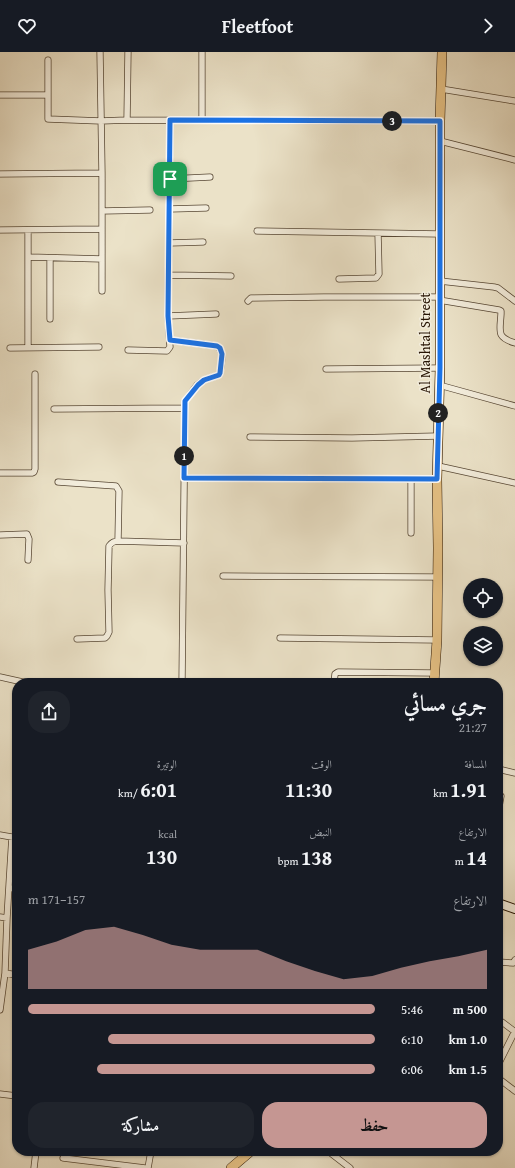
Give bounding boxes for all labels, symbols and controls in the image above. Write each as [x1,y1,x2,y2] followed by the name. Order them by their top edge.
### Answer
[222,13,293,40] text: Fleetfoot
[16,15,38,37] icon: heart
[477,15,499,37] icon: forward
[382,111,402,131] pin: 3
[389,113,395,129] text: 3
[153,162,187,196] pin
[159,168,181,190] icon: arrive
[415,292,435,394] street label: Al Mashtal Street
[428,403,448,423] pin: 2
[435,405,441,421] text: 2
[174,446,194,466] pin: 1
[181,448,187,464] text: 1
[463,578,503,666] map controls
[463,578,503,618] button: locate
[463,626,503,666] button: layers
[404,687,487,719] text: جري مسائي
[28,691,70,733] button: share
[459,718,487,737] text: 21:27
[157,756,177,772] text: الوتيرة
[311,756,332,772] text: الوقت
[465,756,487,772] text: المسافة
[140,775,177,804] text: 6:01
[285,775,332,804] text: 11:30
[450,775,487,804] text: 1.91
[118,785,140,801] text: /km
[433,785,450,801] text: km
[309,824,332,840] text: النبض
[458,824,487,840] text: الارتفاع
[158,826,177,842] text: kcal
[146,842,177,871] text: 130
[301,843,332,872] text: 138
[466,843,487,872] text: 14
[278,853,301,869] text: bpm
[455,853,466,869] text: m
[28,890,85,909] text: 157–171 m
[453,891,487,910] text: الارتفاع
[401,1000,423,1019] text: 5:46
[453,1000,487,1019] text: 500 m
[401,1030,423,1049] text: 6:10
[448,1030,487,1049] text: 1.0 km
[401,1060,423,1079] text: 6:06
[448,1060,487,1079] text: 1.5 km
[28,1102,254,1148] button: مشاركة
[262,1102,487,1148] button: حفظ

